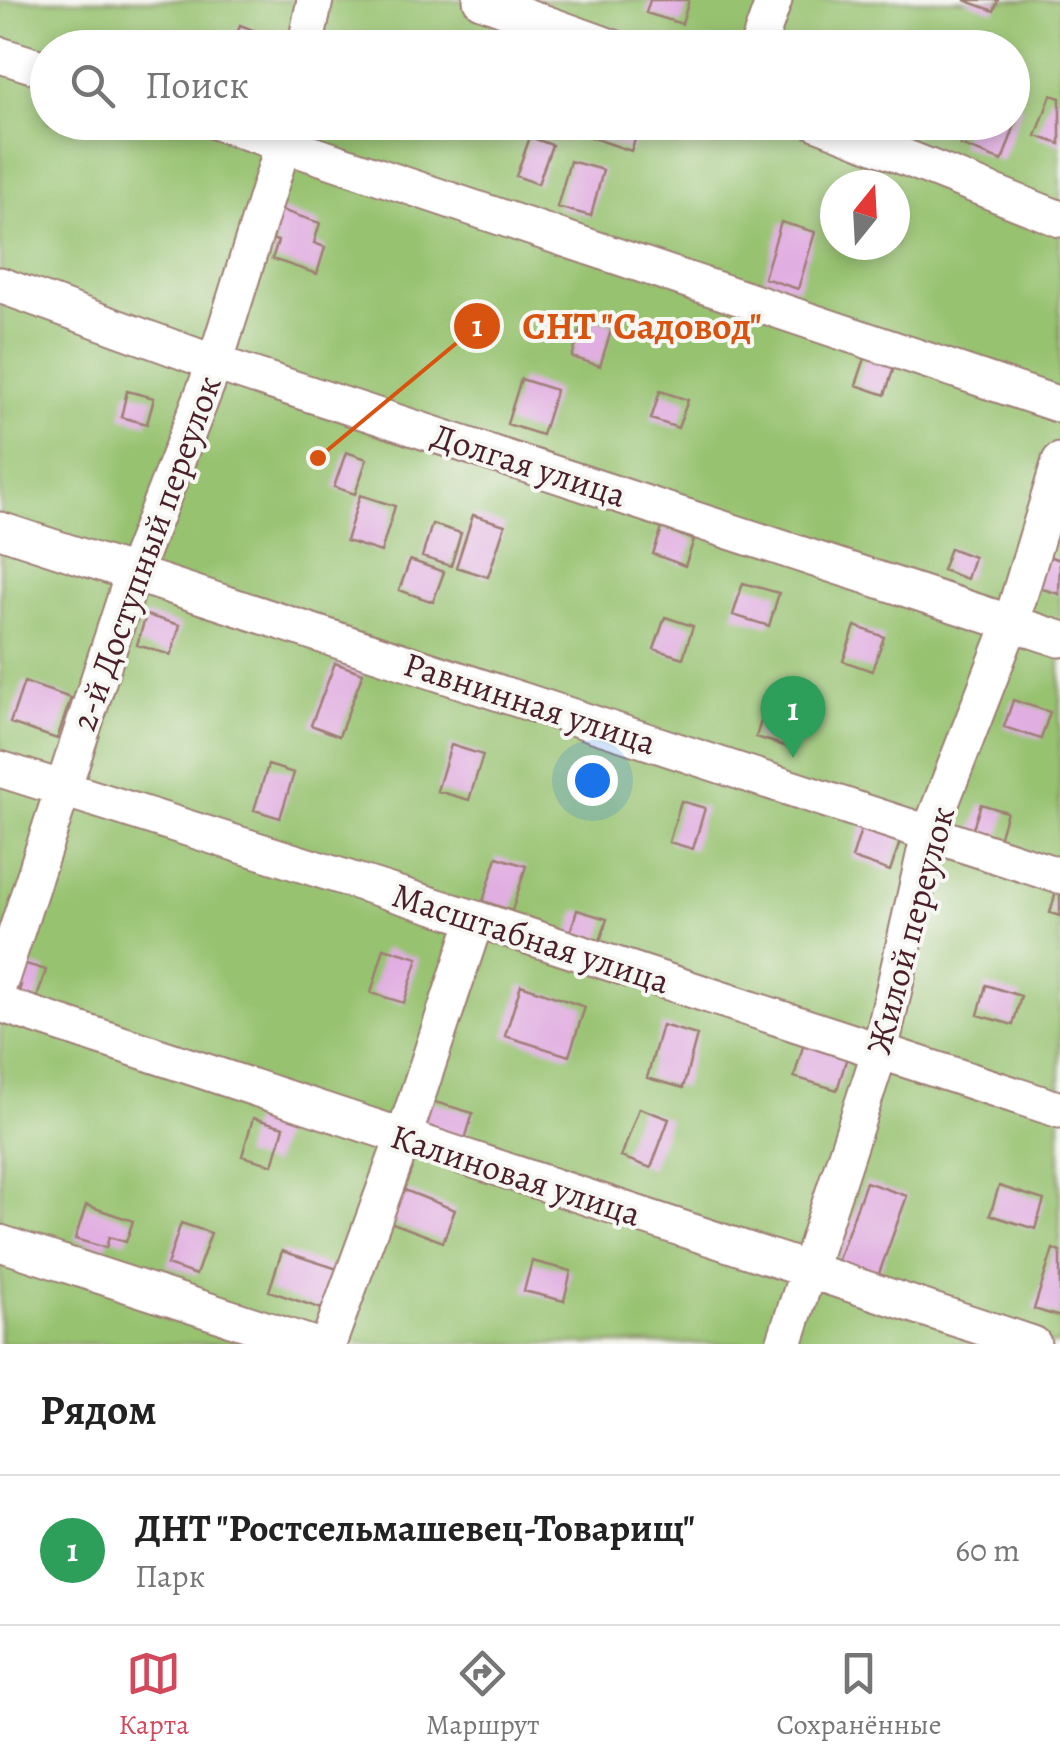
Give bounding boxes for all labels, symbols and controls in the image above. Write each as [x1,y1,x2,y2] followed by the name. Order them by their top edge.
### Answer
[30,30,1030,140] search box
[65,58,120,113] icon: search
[145,59,249,111] text: Поиск
[820,170,910,260] north arrow
[452,292,782,360] callout: СНТ "Садовод"
[522,300,762,352] text: СНТ "Садовод"
[472,306,483,346] text: 1
[59,369,233,737] street label: 2-й Доступный переулок
[426,411,632,519] street label: Долгая улица
[398,640,662,766] street label: Равнинная улица
[760,676,826,758] pin: 1
[567,755,618,806] your location
[854,801,966,1059] street label: Жилой переулок
[386,871,676,1005] street label: Масштабная улица
[385,1112,647,1238] street label: Калиновая улица
[40,1381,157,1438] text: Рядом
[135,1502,695,1554] text: ДНТ "Ростсельмашевец-Товарищ"
[67,1528,78,1572] text: 1
[955,1528,1020,1572] text: 60 m
[135,1554,205,1598] text: Парк
[119,1646,189,1744] tab: Карта
[426,1646,539,1744] tab: Маршрут
[776,1646,942,1744] tab: Сохранённые

